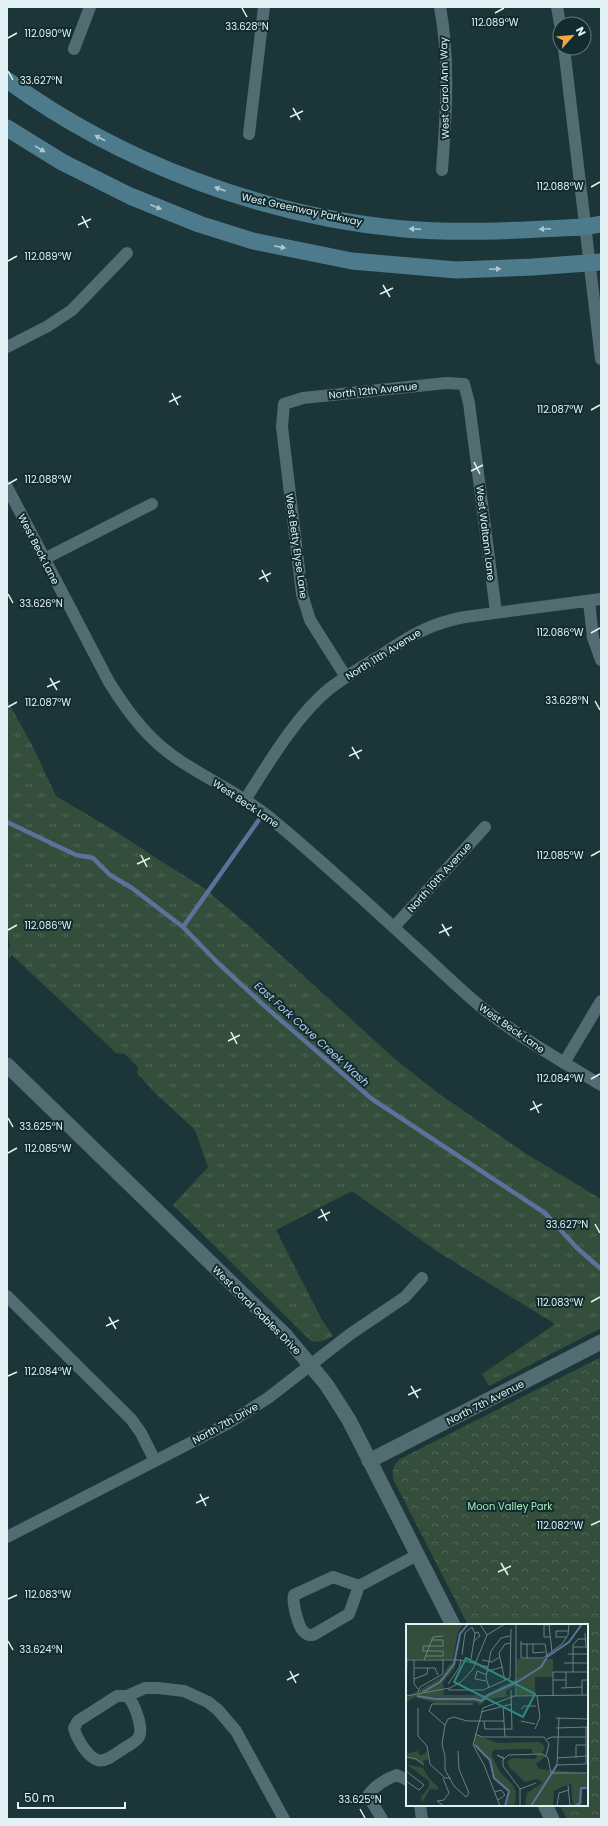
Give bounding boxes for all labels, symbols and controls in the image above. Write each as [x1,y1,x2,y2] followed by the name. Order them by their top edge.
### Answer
[472,15,519,30] text: 112.089°W
[552,16,592,56] north arrow
[225,19,269,34] text: 33.628°N
[572,24,590,39] text: N
[25,26,72,41] text: 112.090°W
[436,37,453,139] street label: West Carol Ann Way
[20,73,62,88] text: 33.627°N
[95,135,106,141] one-way arrow
[35,145,45,153] one-way arrow
[536,179,584,194] text: 112.088°W
[213,185,225,191] one-way arrow
[240,189,364,230] street label: West Greenway Parkway
[151,204,163,210] one-way arrow
[409,226,421,233] one-way arrow
[538,226,551,232] one-way arrow
[274,244,286,250] one-way arrow
[25,249,72,264] text: 112.089°W
[489,266,502,272] one-way arrow
[328,378,418,403] street label: North 12th Avenue
[537,402,583,417] text: 112.087°W
[24,472,72,487] text: 112.088°W
[472,484,499,582] street label: West Waltann Lane
[282,492,311,600] street label: West Betty Elyse Lane
[14,511,63,587] street label: West Beck Lane
[19,596,63,611] text: 33.626°N
[343,625,424,684] street label: North 11th Avenue
[536,625,584,640] text: 112.086°W
[545,693,589,708] text: 33.628°N
[25,695,71,710] text: 112.087°W
[209,776,282,831] street label: West Beck Lane
[404,839,475,916] street label: North 10th Avenue
[537,848,584,863] text: 112.085°W
[24,918,72,933] text: 112.086°W
[251,978,373,1090] water label: East Fork Cave Creek Wash
[476,1000,548,1057] street label: West Beck Lane
[537,1071,584,1086] text: 112.084°W
[19,1119,63,1134] text: 33.625°N
[25,1141,72,1156] text: 112.085°W
[546,1217,588,1232] text: 33.627°N
[209,1263,304,1358] street label: West Coral Gables Drive
[537,1295,584,1310] text: 112.083°W
[25,1364,72,1379] text: 112.084°W
[444,1376,527,1429] street label: North 7th Avenue
[190,1399,261,1448] street label: North 7th Drive
[468,1499,553,1514] park label: Moon Valley Park
[537,1518,583,1533] text: 112.082°W
[25,1587,72,1602] text: 112.083°W
[406,1624,588,1806] inset map
[19,1642,63,1657] text: 33.624°N
[18,1784,125,1810] scale bar
[24,1789,55,1806] text: 50 m
[338,1792,382,1807] text: 33.625°N

